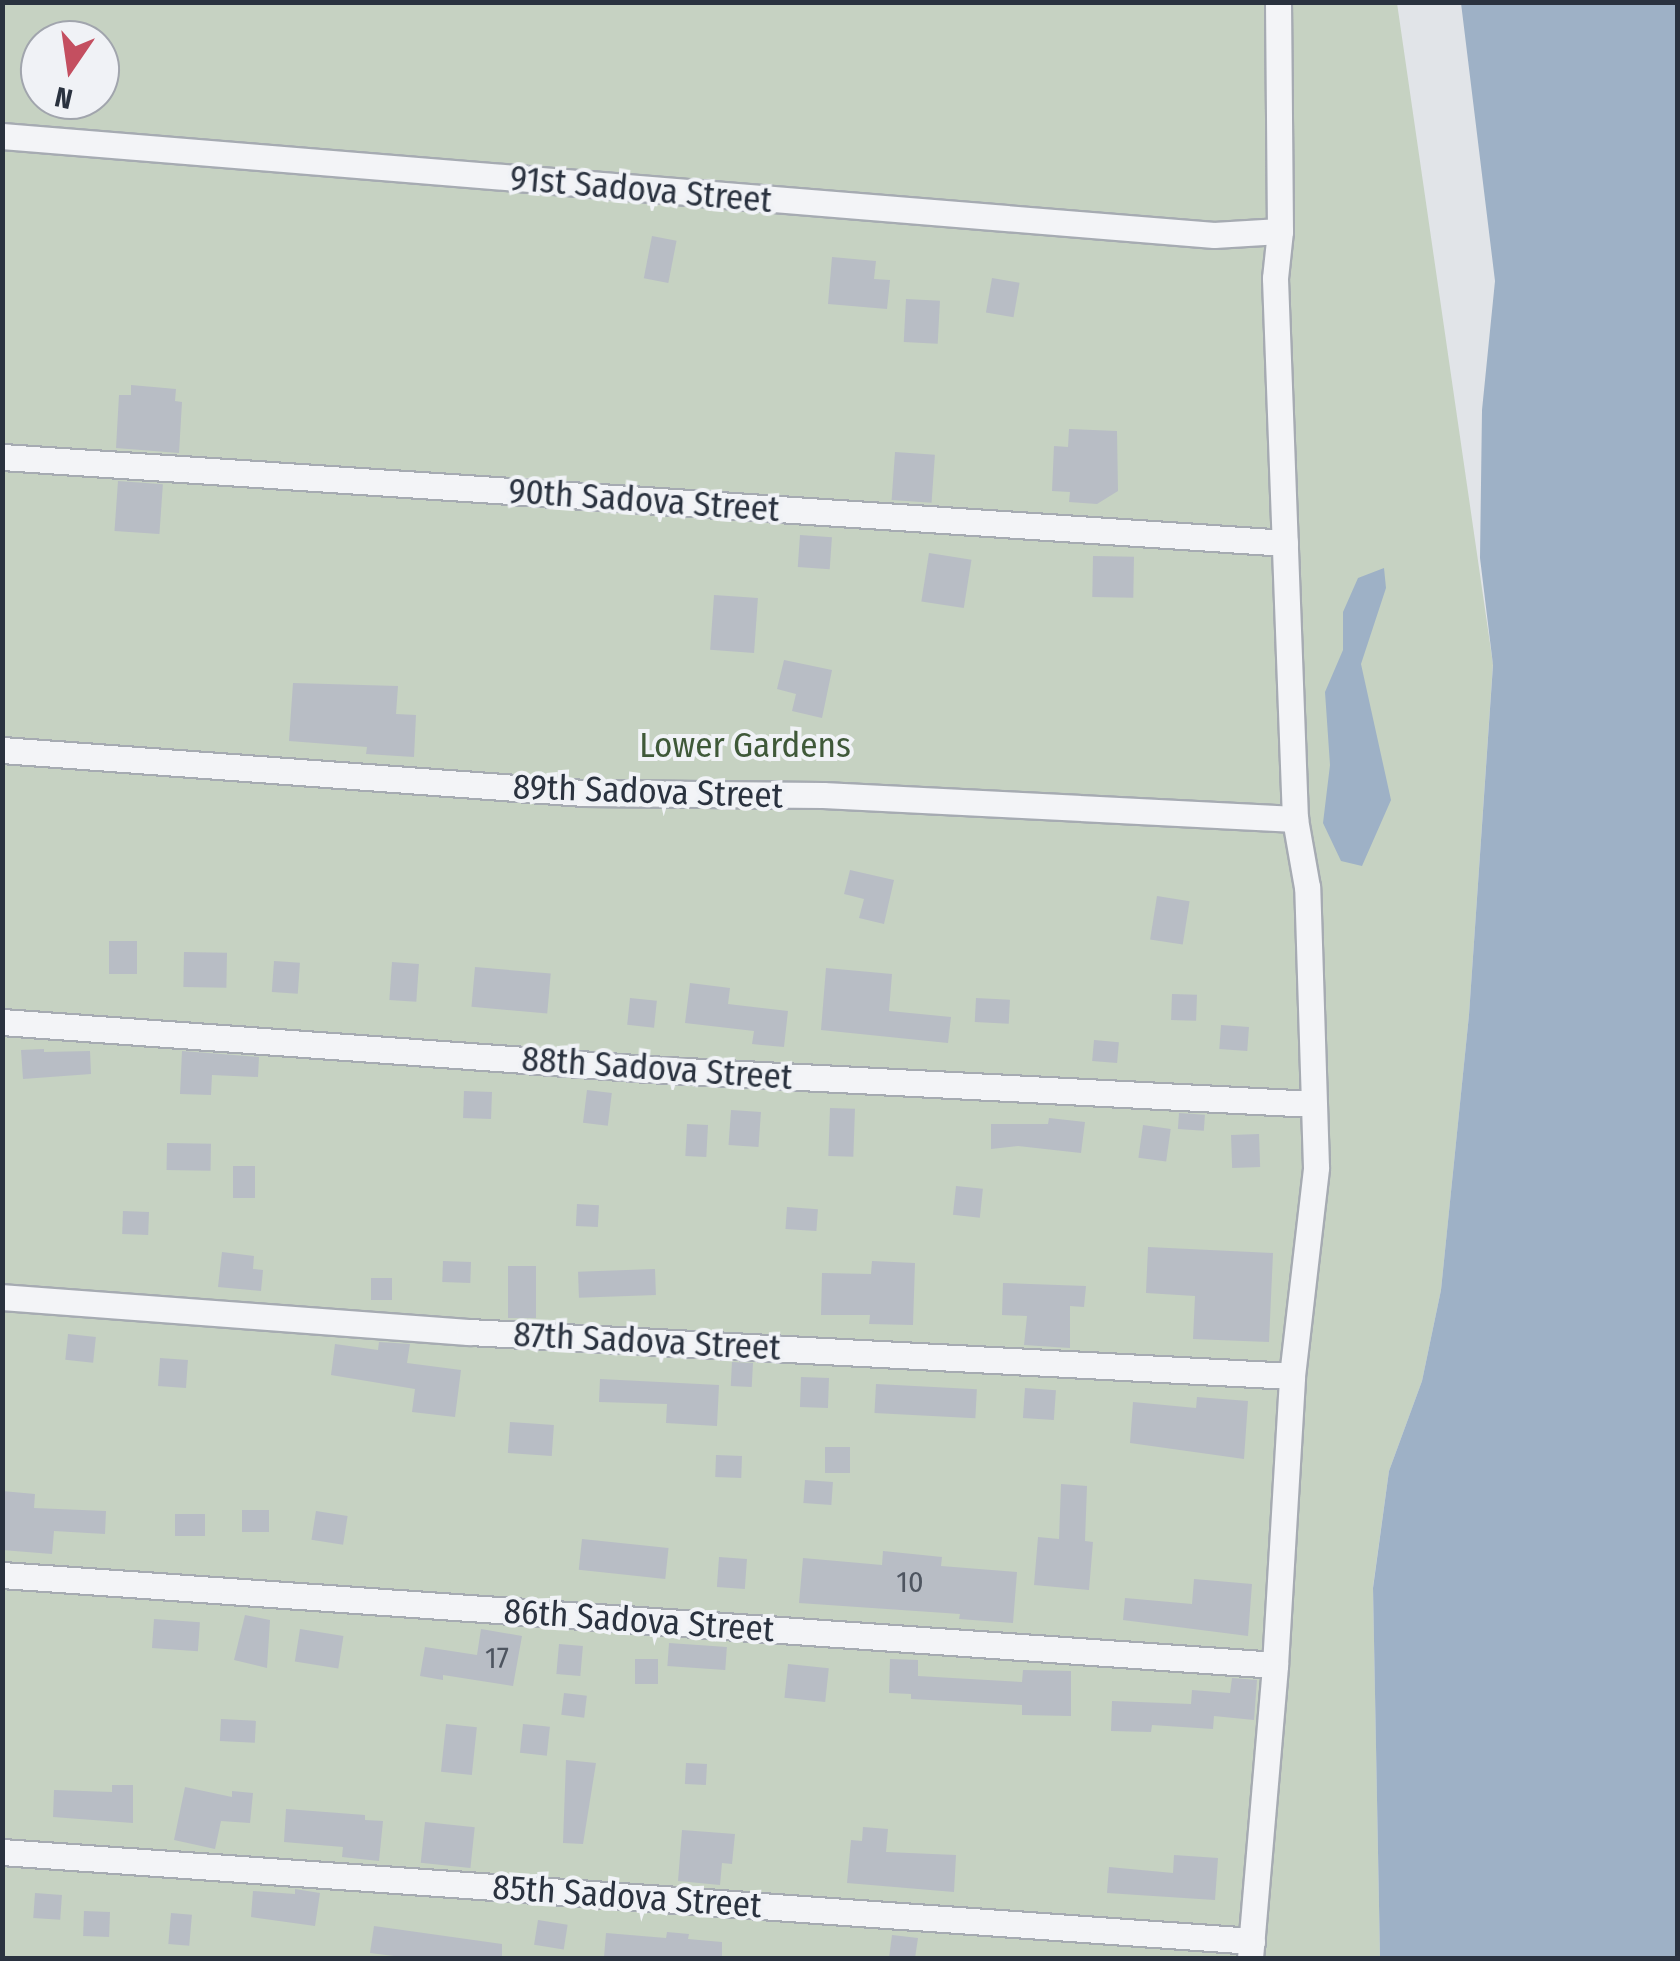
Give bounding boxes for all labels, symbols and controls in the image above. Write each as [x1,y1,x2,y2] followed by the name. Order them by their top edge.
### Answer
[20,20,120,120] north arrow
[52,80,75,116] text: N
[508,157,774,221] street label: 91st Sadova Street
[507,470,781,530] street label: 90th Sadova Street
[639,724,851,766] park label: Lower Gardens
[512,765,784,817] street label: 89th Sadova Street
[520,1038,794,1098] street label: 88th Sadova Street
[512,1313,782,1369] street label: 87th Sadova Street
[896,1564,924,1600] house number: 10
[502,1590,776,1650] street label: 86th Sadova Street
[485,1640,509,1676] house number: 17
[491,1866,763,1926] street label: 85th Sadova Street

